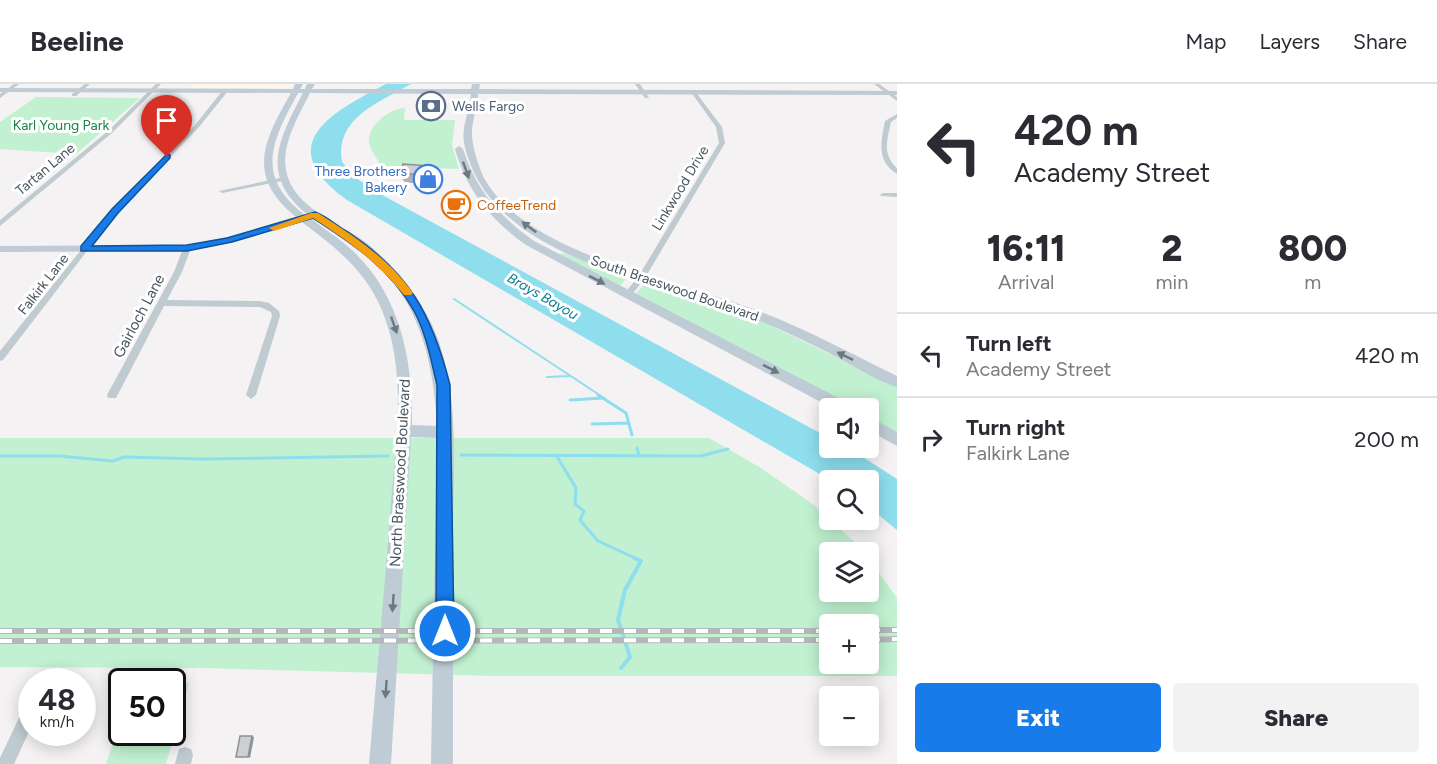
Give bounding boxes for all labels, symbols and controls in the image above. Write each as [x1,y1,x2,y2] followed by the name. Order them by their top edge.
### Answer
[30,24,124,58] text: Beeline
[1186,29,1226,54] text: Map
[1259,29,1320,54] text: Layers
[1353,29,1407,54] text: Share
[415,90,447,122] bank icon: Wells Fargo
[141,95,192,157] pin
[452,98,524,115] place label: Wells Fargo
[150,104,183,137] icon: arrive
[1014,105,1139,156] text: 420 m
[915,108,993,186] icon: left
[13,117,109,134] park label: Karl Young Park
[12,139,79,199] street label: Tartan Lane
[648,142,713,234] street label: Linkwood Drive
[1014,156,1210,189] text: Academy Street
[461,161,471,179] one-way arrow
[315,163,408,196] place label: Three Brothers Bakery
[412,163,444,195] shop icon: Three Brothers Bakery
[440,189,472,221] cafe icon: CoffeeTrend
[477,197,556,214] place label: CoffeeTrend
[522,221,538,233] one-way arrow
[987,227,1066,270] text: 16:11
[1161,227,1183,270] text: 2
[1278,227,1347,270] text: 800
[14,250,73,318] street label: Falkirk Lane
[589,252,761,325] street label: South Braeswood Boulevard
[504,269,581,324] water label: Brays Bayou
[998,270,1054,294] text: Arrival
[1156,270,1188,294] text: min
[1304,270,1321,294] text: m
[110,271,168,361] street label: Gairloch Lane
[589,275,606,285] one-way arrow
[389,317,399,335] one-way arrow
[966,330,1052,357] text: Turn left
[915,339,948,372] icon: left
[1355,342,1419,369] text: 420 m
[836,352,853,361] one-way arrow
[966,357,1111,381] text: Academy Street
[762,364,779,374] one-way arrow
[386,378,414,568] street label: North Braeswood Boulevard
[819,398,879,746] map controls
[819,398,879,458] button: sound
[966,414,1065,441] text: Turn right
[915,423,948,456] icon: right
[1354,426,1419,453] text: 200 m
[966,441,1070,465] text: Falkirk Lane
[819,470,879,530] button: search
[819,542,879,602] button: layers
[388,593,397,612] one-way arrow
[413,599,477,663] position arrow
[819,614,879,674] button: +
[108,668,186,746] speed limit sign: 50
[381,680,391,699] one-way arrow
[38,681,76,718] text: 48
[915,683,1161,752] button: Exit
[1173,683,1419,752] button: Share
[819,686,879,746] button: −
[40,713,74,731] text: km/h

